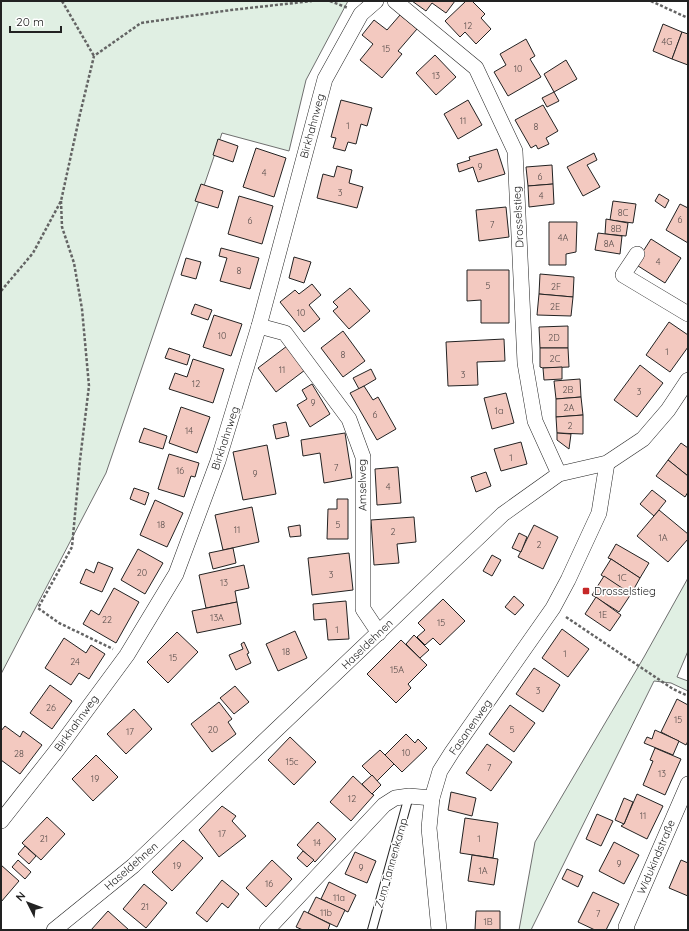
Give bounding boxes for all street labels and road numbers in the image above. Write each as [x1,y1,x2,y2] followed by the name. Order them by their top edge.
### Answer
[297,92,327,160] street label: Birkhahnweg
[509,186,527,248] street label: Drosselstieg
[208,404,242,472] street label: Birkhahnweg
[355,459,369,511] street label: Amselweg
[338,616,396,672] street label: Haseldehnen
[51,692,101,754] street label: Birkhahnweg
[446,696,494,758] street label: Fasanenweg
[371,816,411,910] street label: Zum Tannenkamp
[634,817,678,897] street label: Widukindstraße
[101,839,161,893] street label: Haseldehnen

